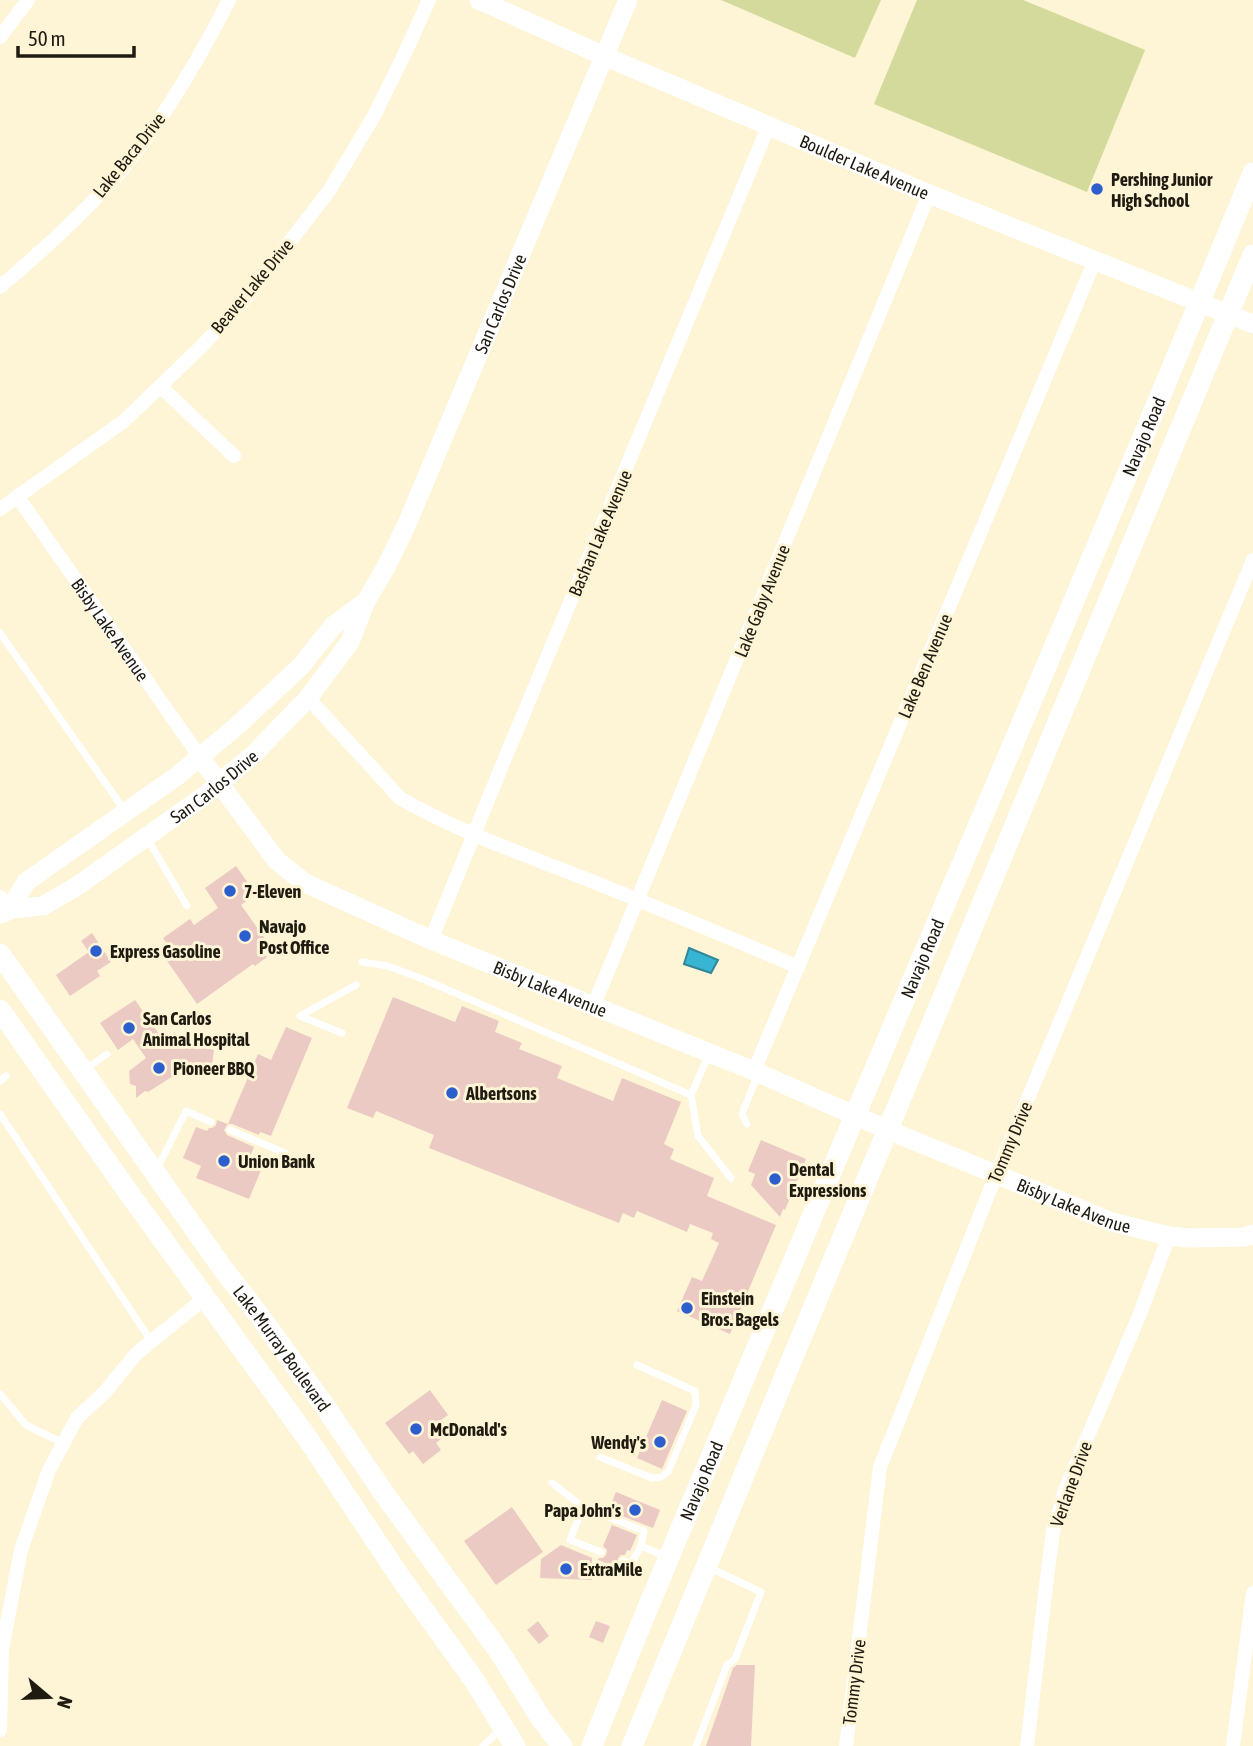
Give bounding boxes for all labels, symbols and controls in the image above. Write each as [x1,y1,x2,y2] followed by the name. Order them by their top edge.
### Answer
[18,14,133,58] scale bar
[28,26,66,50] text: 50 m
[88,108,170,202] street label: Lake Baca Drive
[797,130,932,203] street label: Boulder Lake Avenue
[1111,169,1213,211] place label: Pershing Junior High School
[1089,181,1105,197] marker: Pershing Junior High School
[206,235,298,337] street label: Beaver Lake Drive
[470,251,530,356] street label: San Carlos Drive
[1117,394,1169,479] street label: Navajo Road
[564,467,636,599] street label: Bashan Lake Avenue
[730,542,794,660] street label: Lake Gaby Avenue
[67,574,154,685] street label: Bisby Lake Avenue
[894,611,956,721] street label: Lake Ben Avenue
[166,745,262,827] street label: San Carlos Drive
[244,881,302,902] place label: 7-Eleven
[222,883,238,899] marker: 7-Eleven
[259,916,329,958] place label: Navajo Post Office
[896,916,948,1001] street label: Navajo Road
[237,928,253,944] marker: Navajo Post Office
[110,941,221,962] place label: Express Gasoline
[88,943,104,959] marker: Express Gasoline
[490,956,610,1021] street label: Bisby Lake Avenue
[142,1008,250,1050] place label: San Carlos Animal Hospital
[121,1020,137,1036] marker: San Carlos Animal Hospital
[173,1058,255,1079] place label: Pioneer BBQ
[151,1060,167,1076] marker: Pioneer BBQ
[465,1083,537,1104] place label: Albertsons
[444,1085,460,1101] marker: Albertsons
[984,1098,1036,1186] street label: Tommy Drive
[238,1151,316,1172] place label: Union Bank
[216,1153,232,1169] marker: Union Bank
[789,1159,867,1201] place label: Dental Expressions
[767,1171,783,1187] marker: Dental Expressions
[1014,1174,1133,1237] street label: Bisby Lake Avenue
[229,1281,335,1415] street label: Lake Murray Boulevard
[701,1288,780,1330] place label: Einstein Bros. Bagels
[679,1300,695,1316] marker: Einstein Bros. Bagels
[430,1419,507,1440] place label: McDonald's
[408,1421,424,1437] marker: McDonald's
[590,1432,647,1453] place label: Wendy's
[652,1434,668,1450] marker: Wendy's
[675,1438,727,1523] street label: Navajo Road
[1046,1438,1096,1530] street label: Verlane Drive
[544,1500,622,1521] place label: Papa John's
[627,1502,643,1518] marker: Papa John's
[580,1559,642,1580] place label: ExtraMile
[558,1561,574,1577] marker: ExtraMile
[838,1638,870,1726] street label: Tommy Drive
[14,1662,84,1732] north arrow
[53,1694,77,1711] text: N

